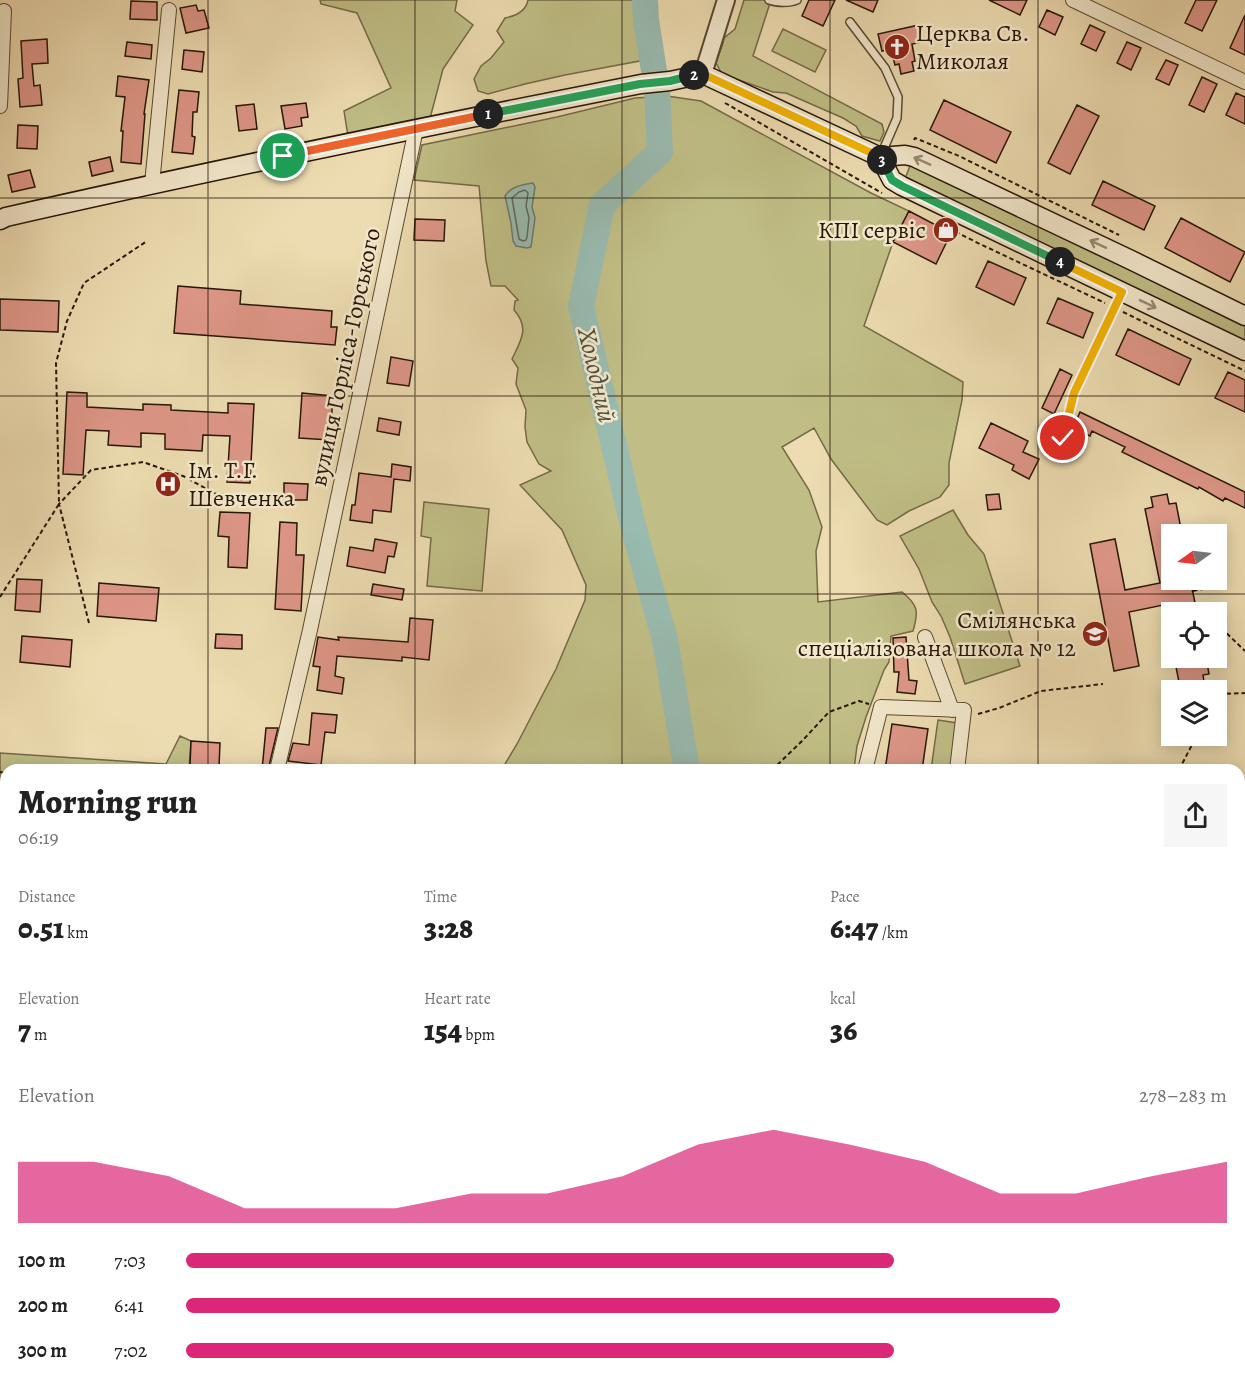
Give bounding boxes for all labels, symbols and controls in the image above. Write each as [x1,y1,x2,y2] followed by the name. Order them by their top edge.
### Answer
[916,17,1030,77] place label: Церква Св. Миколая
[882,32,912,62] church icon: Церква Св. Миколая
[679,60,709,90] pin: 2
[690,64,698,86] text: 2
[473,99,503,129] pin: 1
[485,103,491,125] text: 1
[257,130,308,181] pin
[266,139,299,172] icon: arrive
[867,145,897,175] pin: 3
[879,149,885,171] text: 3
[913,155,931,166] one-way arrow
[818,214,926,246] place label: КПІ сервіс
[931,215,961,245] shop icon: КПІ сервіс
[302,225,388,489] street label: вулиця Горліса-Горського
[1090,238,1108,250] one-way arrow
[1045,247,1075,277] pin: 4
[1056,251,1064,273] text: 4
[1139,299,1157,311] one-way arrow
[569,323,625,426] water label: Холодний
[1037,412,1088,463] pin
[1046,421,1079,454] icon: check
[188,454,295,514] place label: Ім. Т.Г. Шевченка
[153,469,183,499] hospital icon: Ім. Т.Г. Шевченка
[1161,524,1227,590] north arrow
[1161,524,1227,746] map controls
[1161,602,1227,668] button: locate
[798,604,1076,664] place label: Смілянська спеціалізована школа № 12
[1080,619,1110,649] school or university icon: Смілянська спеціалізована школа № 12
[1161,680,1227,746] button: layers
[18,779,197,824] text: Morning run
[1164,784,1227,847] button: share
[18,824,59,851] text: 06:19
[18,886,75,908] text: Distance
[424,886,457,908] text: Time
[830,886,860,908] text: Pace
[18,908,64,948] text: 0.51
[424,908,473,948] text: 3:28
[830,908,879,948] text: 6:47
[64,922,89,944] text: km
[879,922,908,944] text: /km
[18,988,79,1010] text: Elevation
[424,988,491,1010] text: Heart rate
[830,988,856,1010] text: kcal
[18,1010,31,1050] text: 7
[424,1010,462,1050] text: 154
[830,1010,857,1050] text: 36
[31,1024,47,1046] text: m
[462,1024,495,1046] text: bpm
[18,1082,95,1109] text: Elevation
[1139,1082,1227,1109] text: 278–283 m
[18,1247,66,1274] text: 100 m
[114,1247,146,1274] text: 7:03
[18,1292,68,1319] text: 200 m
[114,1292,144,1319] text: 6:41
[18,1337,67,1364] text: 300 m
[114,1337,147,1364] text: 7:02

